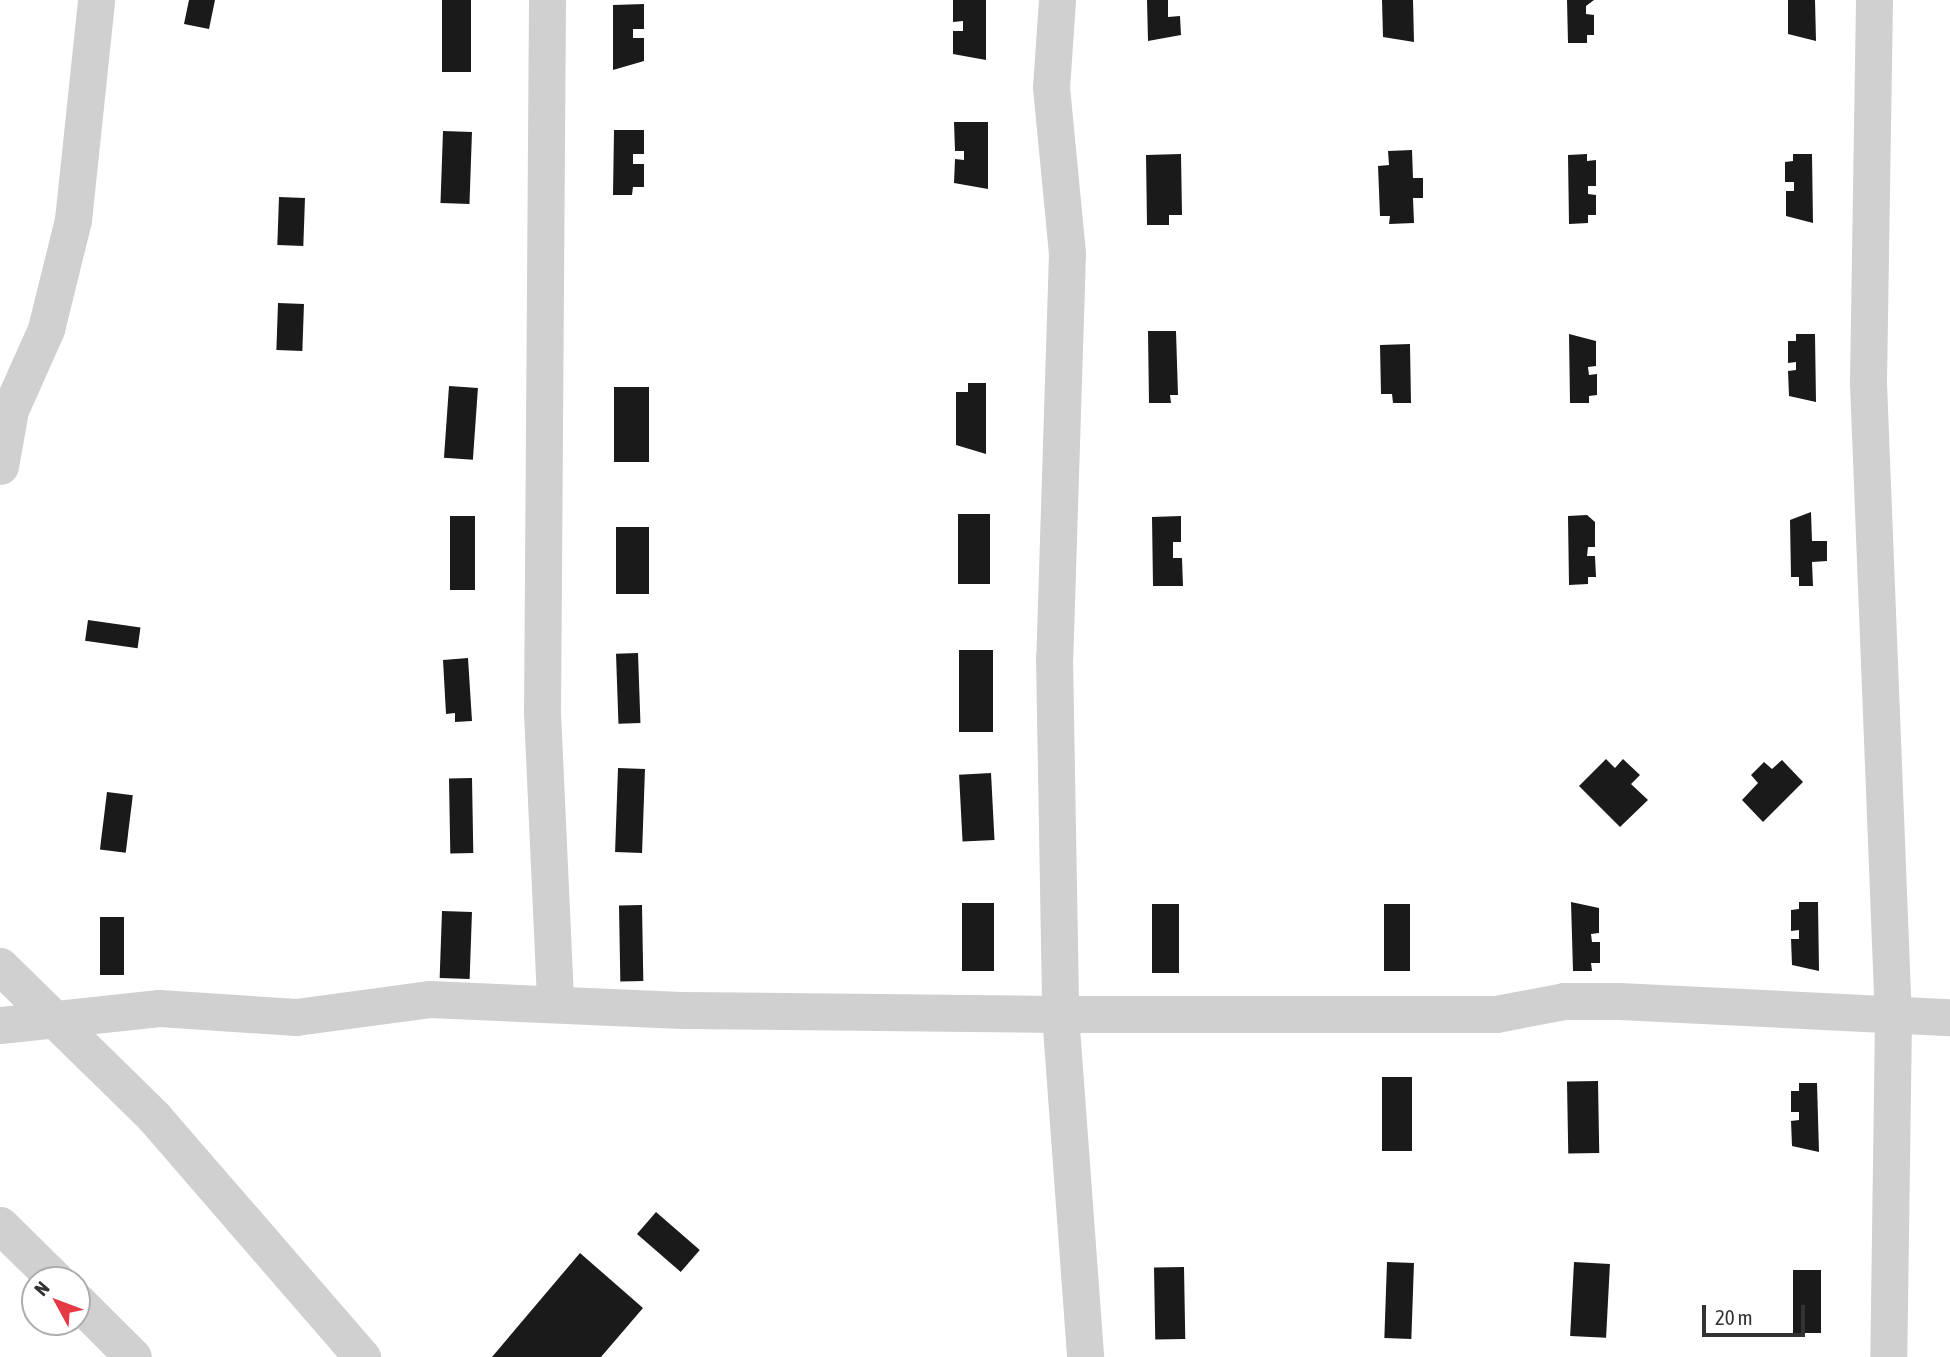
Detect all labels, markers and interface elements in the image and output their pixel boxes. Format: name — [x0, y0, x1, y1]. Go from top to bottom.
north arrow — [21, 1266, 91, 1336]
text: N — [30, 1277, 54, 1300]
scale bar — [1705, 1290, 1808, 1334]
text: 20 m — [1715, 1305, 1753, 1329]

